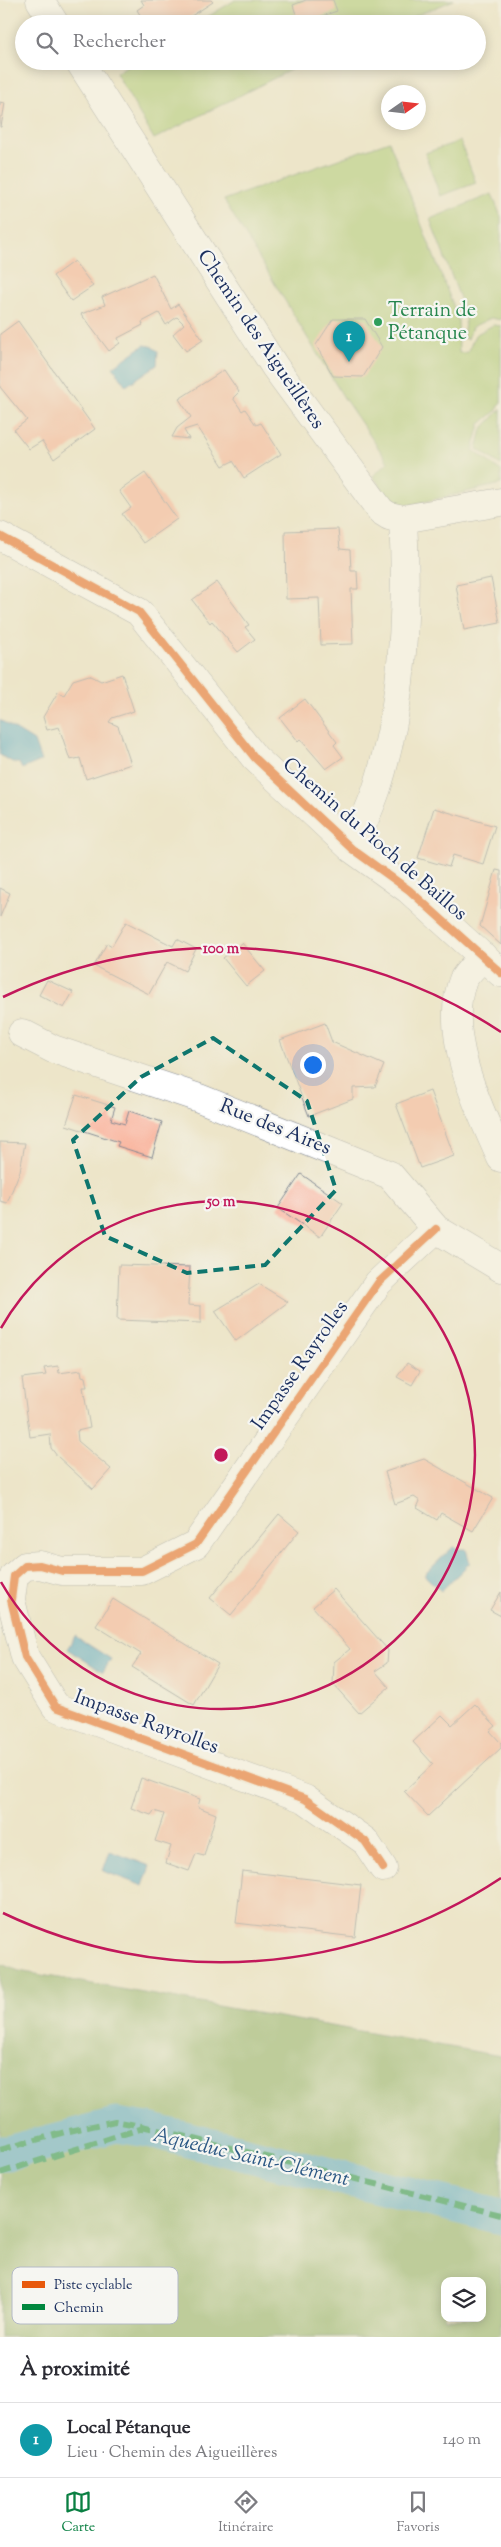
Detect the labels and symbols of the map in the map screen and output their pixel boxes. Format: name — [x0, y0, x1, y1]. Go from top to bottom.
north arrow — [381, 85, 426, 130]
street label: Chemin des Aigueillères — [189, 244, 331, 436]
place label: Terrain de Pétanque — [388, 297, 476, 349]
marker: Terrain de Pétanque — [372, 316, 384, 328]
pin: 1 — [333, 321, 365, 362]
street label: Chemin du Pioch de Baillos — [275, 751, 473, 929]
text: 100 m — [203, 939, 240, 960]
your location — [300, 1052, 326, 1078]
street label: Rue des Aires — [215, 1092, 335, 1164]
text: 50 m — [206, 1192, 236, 1213]
street label: Impasse Rayrolles — [245, 1295, 357, 1437]
centre of rings — [212, 1446, 230, 1464]
street label: Impasse Rayrolles — [69, 1683, 223, 1763]
water label: Aqueduc Saint-Clément — [150, 2121, 352, 2195]
legend — [12, 2267, 178, 2324]
text: Piste cyclable — [54, 2276, 132, 2296]
text: Chemin — [54, 2299, 104, 2319]

